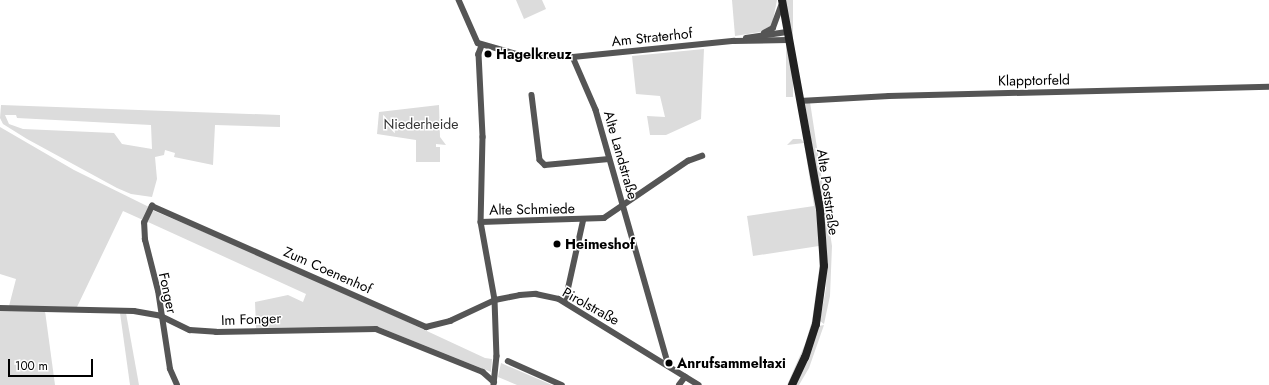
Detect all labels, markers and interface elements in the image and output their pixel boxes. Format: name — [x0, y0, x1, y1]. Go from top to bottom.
street label: Am Straterhof — [611, 24, 693, 50]
place label: Hagelkreuz — [496, 46, 572, 62]
marker: Hagelkreuz — [483, 49, 493, 59]
street label: Klapptorfeld — [998, 71, 1070, 89]
street label: Alte Landstraße — [600, 109, 642, 201]
park label: Niederheide — [383, 116, 459, 132]
street label: Alte Poststraße — [814, 148, 842, 236]
street label: Alte Schmiede — [489, 200, 575, 218]
place label: Heimeshof — [565, 236, 635, 252]
marker: Heimeshof — [552, 239, 562, 249]
street label: Zum Coenenhof — [281, 243, 375, 297]
street label: Fonger — [155, 271, 181, 315]
street label: Pirolstraße — [560, 284, 622, 328]
street label: Im Fonger — [221, 310, 281, 328]
scale bar — [10, 351, 95, 377]
place label: Anrufsammeltaxi — [677, 355, 786, 371]
text: 100 m — [15, 357, 48, 375]
marker: Anrufsammeltaxi — [664, 358, 674, 368]

